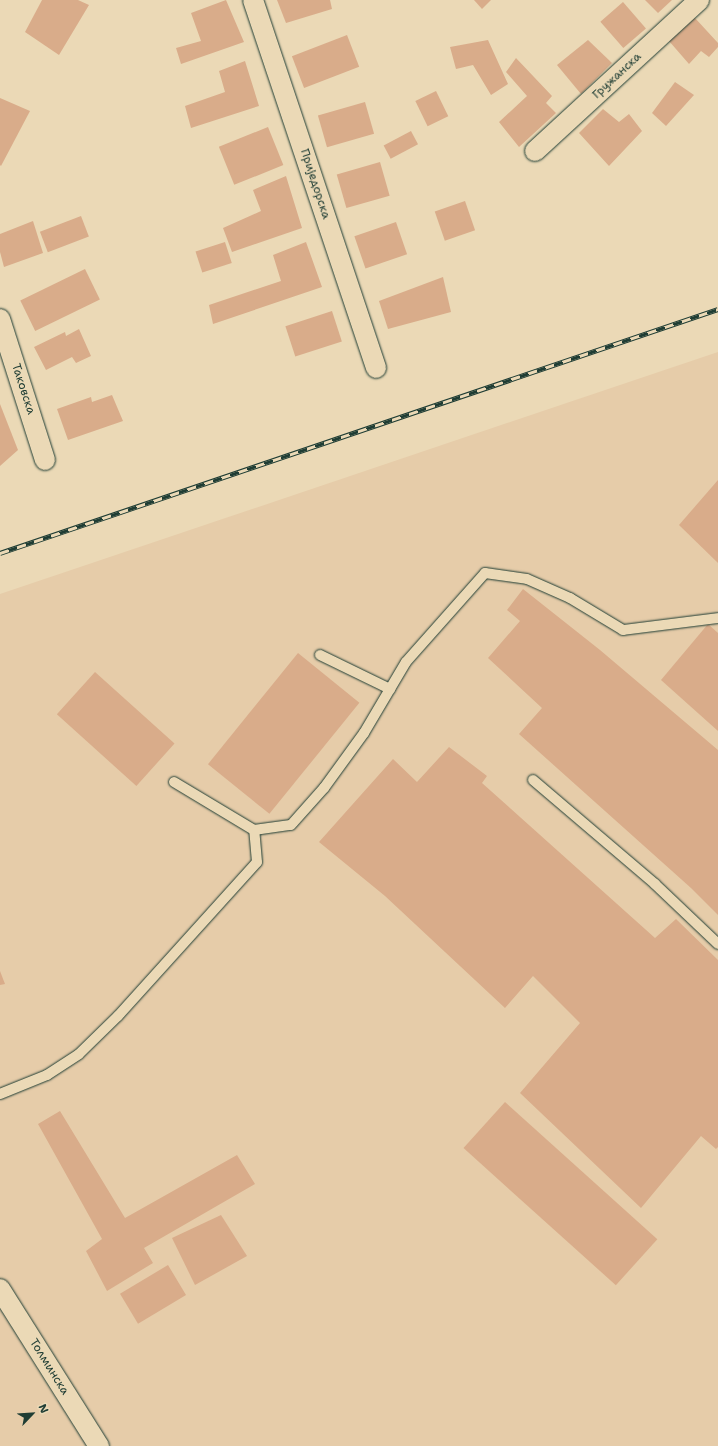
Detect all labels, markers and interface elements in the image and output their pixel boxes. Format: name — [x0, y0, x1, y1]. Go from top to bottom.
street label: Гружанска — [590, 50, 644, 102]
street label: Приједорска — [297, 147, 333, 221]
street label: Таковска — [8, 362, 38, 416]
street label: Толминска — [26, 1336, 72, 1398]
north arrow — [12, 1394, 52, 1434]
text: N — [35, 1402, 52, 1416]

